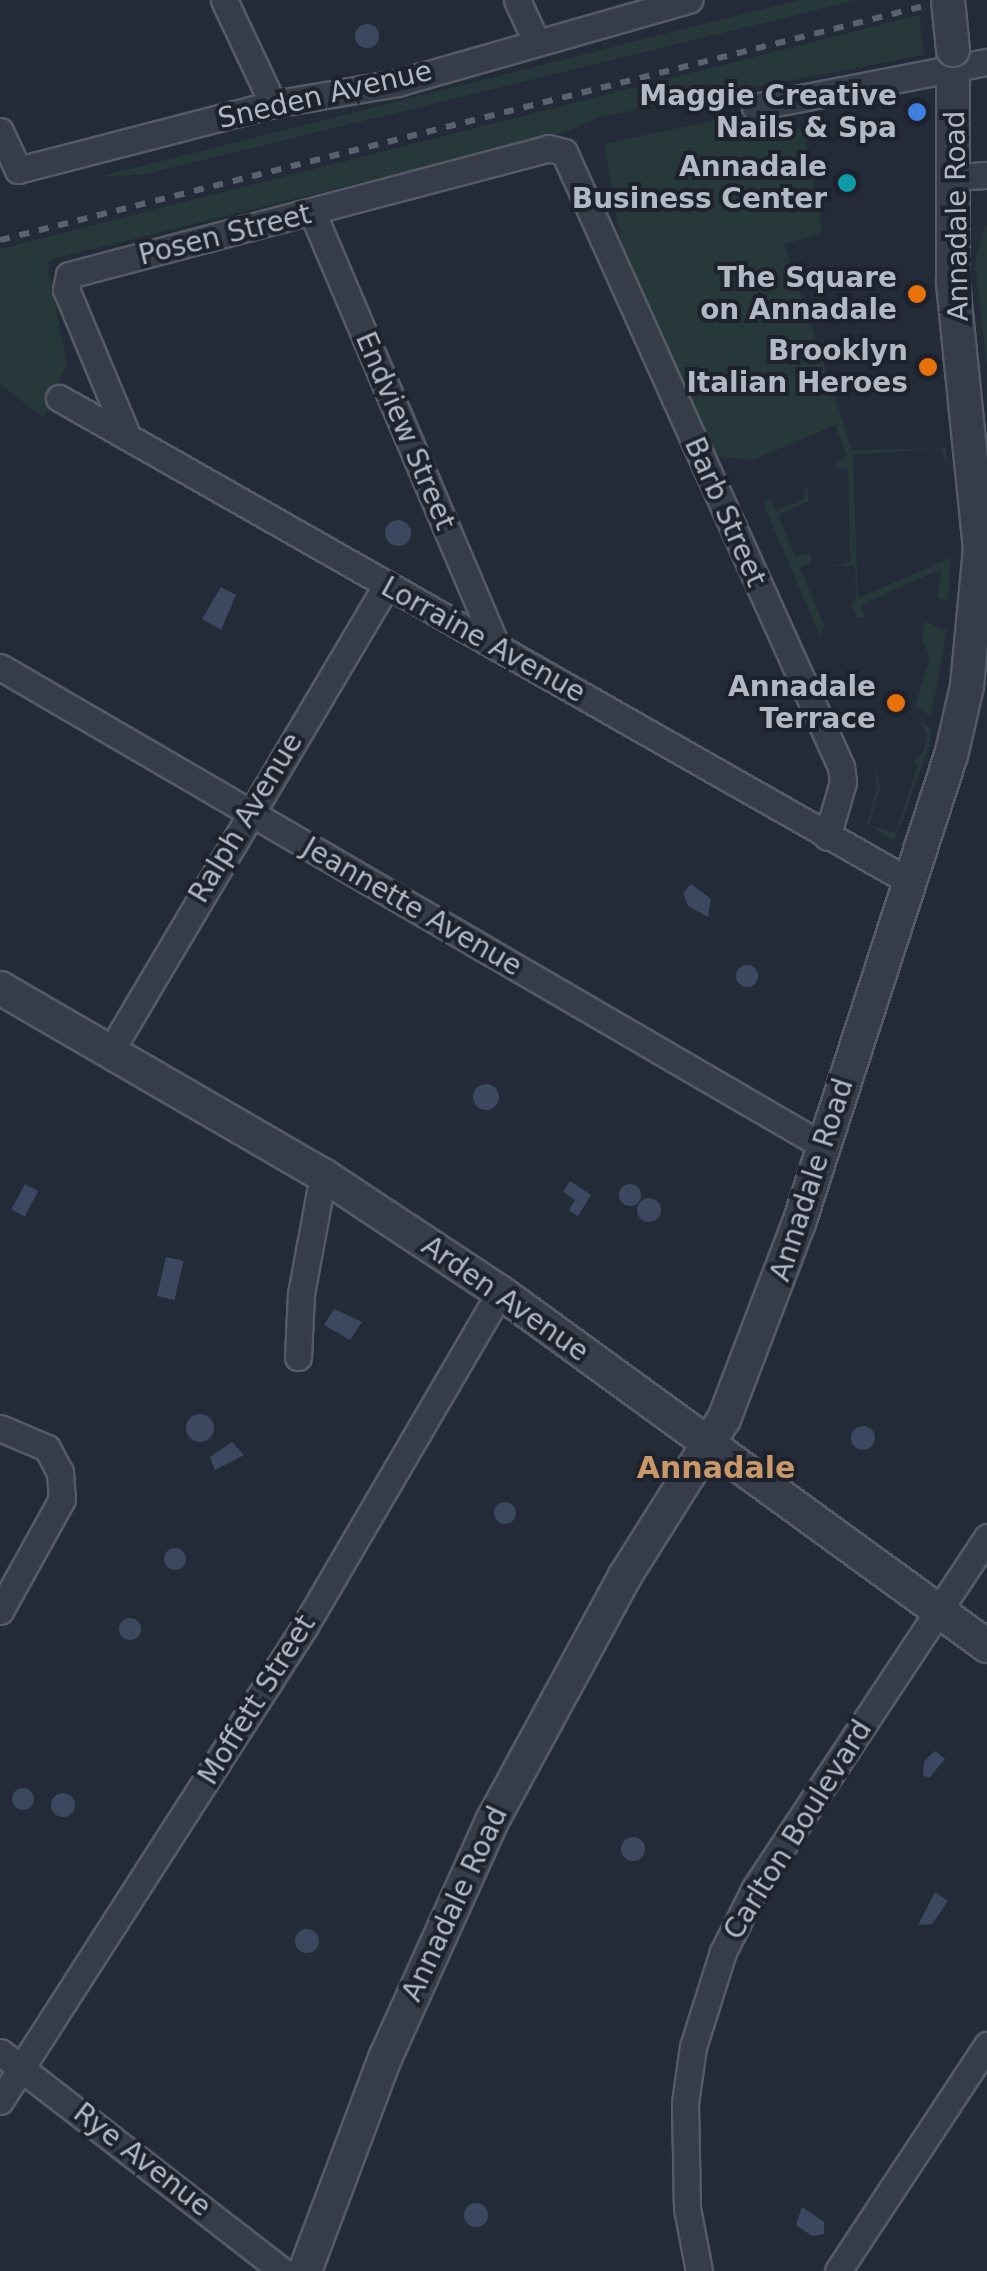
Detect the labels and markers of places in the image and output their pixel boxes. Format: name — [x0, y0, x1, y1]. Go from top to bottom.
place label: Maggie Creative Nails & Spa — [639, 79, 897, 145]
marker: Maggie Creative Nails & Spa — [906, 101, 928, 123]
place label: Annadale Business Center — [572, 150, 827, 216]
marker: Annadale Business Center — [836, 172, 858, 194]
place label: The Square on Annadale — [700, 261, 897, 327]
marker: The Square on Annadale — [906, 283, 928, 305]
place label: Brooklyn Italian Heroes — [686, 334, 908, 400]
marker: Brooklyn Italian Heroes — [917, 356, 939, 378]
place label: Annadale Terrace — [728, 670, 876, 736]
marker: Annadale Terrace — [885, 692, 907, 714]

